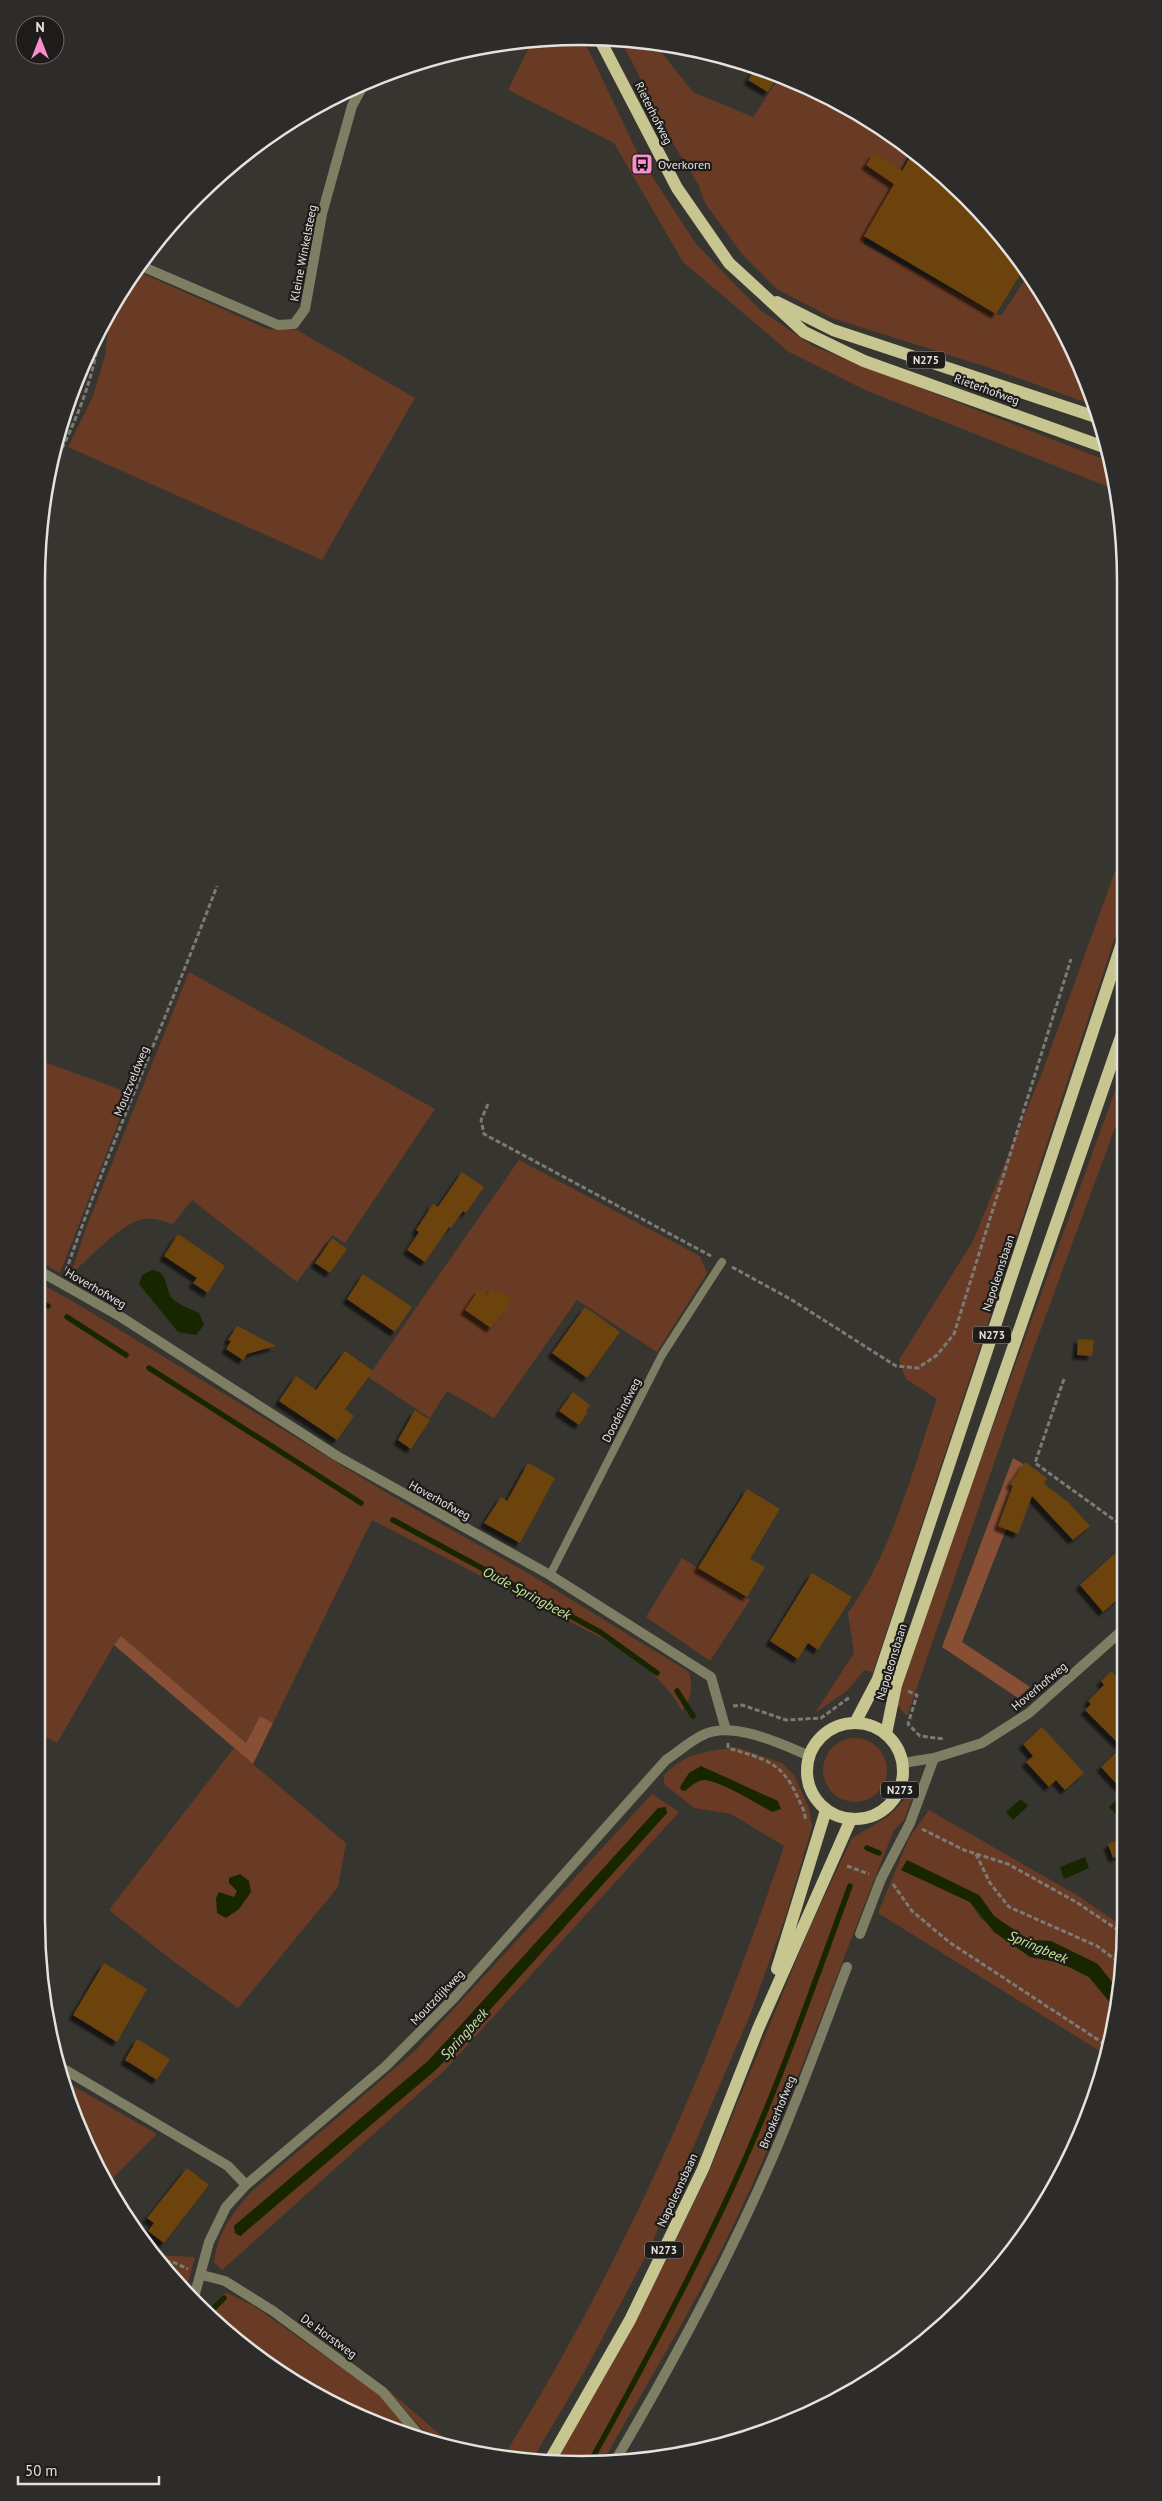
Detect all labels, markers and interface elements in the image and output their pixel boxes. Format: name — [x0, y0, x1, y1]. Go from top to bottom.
north arrow — [15, 15, 65, 65]
text: N — [35, 18, 45, 36]
street label: Rieterhofweg — [632, 79, 676, 147]
bus stop icon: Overkoren — [630, 152, 654, 176]
place label: Overkoren — [658, 157, 711, 172]
street label: Kleine Winkelsteeg — [286, 203, 320, 303]
road number: N275 — [907, 352, 945, 368]
street label: Rieterhofweg — [952, 370, 1022, 408]
street label: Moutzveldweg — [110, 1044, 152, 1118]
street label: Napoleonsbaan — [979, 1233, 1017, 1313]
street label: Hoverhofweg — [63, 1265, 129, 1311]
road number: N273 — [973, 1326, 1011, 1344]
street label: Doodeindweg — [598, 1375, 644, 1445]
street label: Hoverhofweg — [407, 1477, 473, 1523]
water label: Oude Springbeek — [480, 1562, 575, 1624]
street label: Napoleonsbaan — [872, 1622, 910, 1702]
street label: Hoverhofweg — [1008, 1658, 1070, 1714]
road number: N273 — [881, 1782, 919, 1798]
water label: Springbeek — [1005, 1926, 1071, 1968]
street label: Moutzdijkweg — [407, 1966, 467, 2028]
water label: Springbeek — [436, 2004, 492, 2064]
street label: Brookerhofweg — [756, 2073, 798, 2151]
street label: Napoleonsbaan — [653, 2151, 701, 2229]
road number: N273 — [645, 2242, 683, 2258]
street label: De Horstweg — [298, 2311, 360, 2361]
scale bar — [18, 2454, 159, 2486]
text: 50 m — [25, 2461, 58, 2480]

